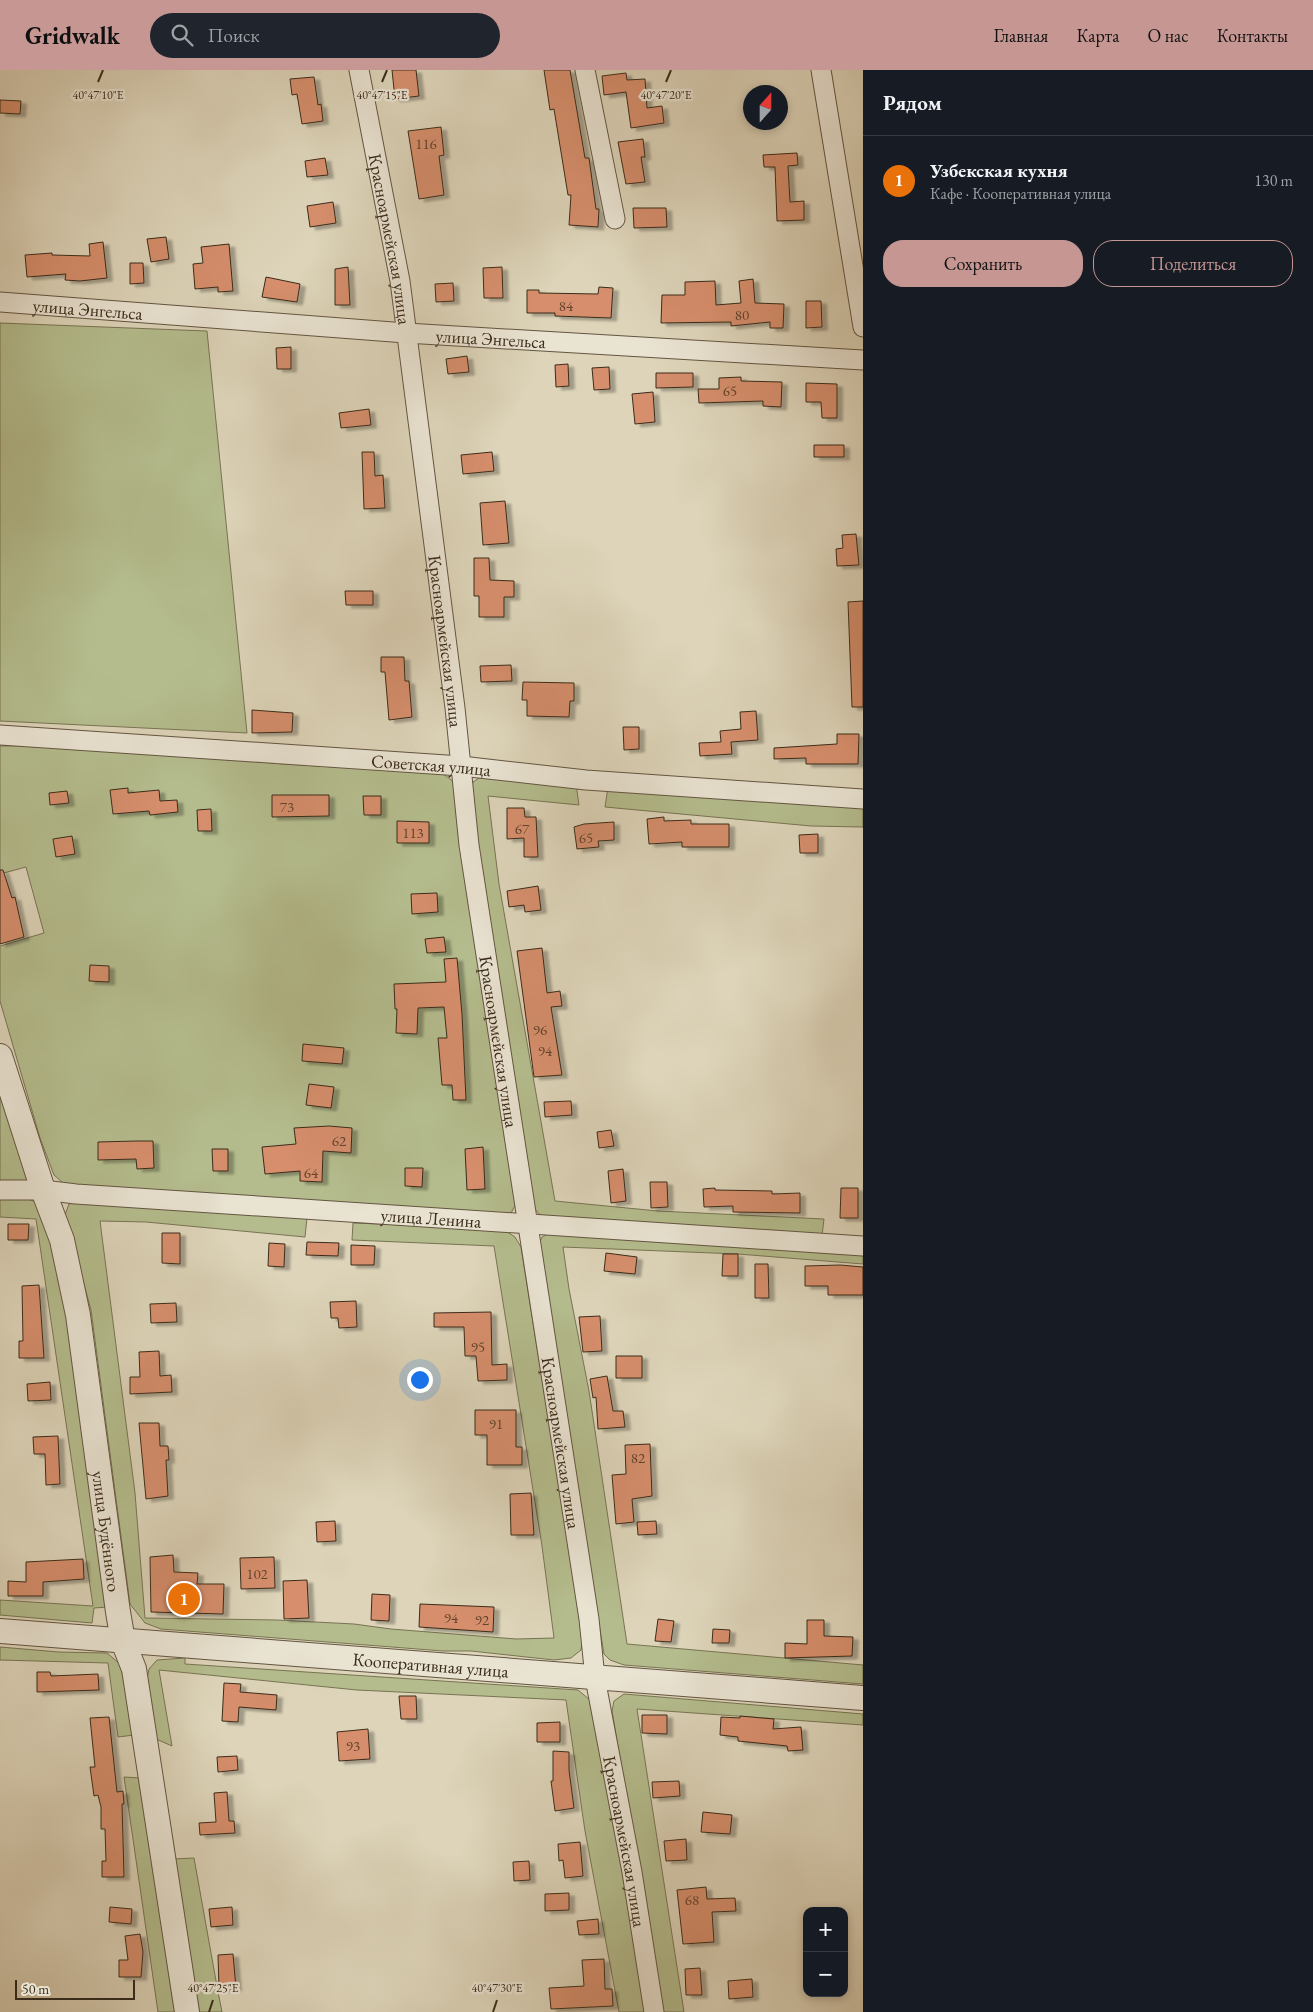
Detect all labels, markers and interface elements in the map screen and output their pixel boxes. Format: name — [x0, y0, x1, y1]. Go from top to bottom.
search box — [150, 13, 500, 58]
text: Gridwalk — [25, 20, 120, 51]
icon: search — [168, 21, 196, 49]
text: Поиск — [208, 23, 260, 48]
text: Главная — [994, 24, 1048, 47]
text: Карта — [1076, 24, 1119, 47]
text: О нас — [1147, 24, 1189, 47]
text: Контакты — [1217, 24, 1288, 47]
north arrow — [743, 85, 788, 130]
text: 40°47'10"E — [72, 87, 124, 103]
text: 40°47'15"E — [356, 87, 408, 103]
text: 40°47'20"E — [640, 87, 692, 103]
text: Рядом — [883, 89, 942, 116]
house number: 116 — [415, 134, 437, 153]
street label: Красноармейская улица — [364, 151, 417, 327]
text: Узбекская кухня — [930, 158, 1068, 183]
text: 1 — [895, 170, 903, 191]
text: 130 m — [1254, 170, 1293, 191]
text: Кафе · Кооперативная улица — [930, 183, 1111, 204]
button: Сохранить — [883, 240, 1083, 287]
button: Поделиться — [1093, 240, 1293, 287]
street label: улица Энгельса — [32, 293, 144, 324]
house number: 84 — [559, 296, 574, 315]
house number: 80 — [735, 305, 749, 324]
street label: улица Энгельса — [435, 323, 547, 353]
house number: 65 — [723, 381, 737, 400]
street label: Красноармейская улица — [424, 554, 468, 729]
street label: Советская улица — [370, 748, 493, 781]
house number: 73 — [280, 797, 294, 816]
house number: 67 — [515, 819, 530, 838]
house number: 113 — [402, 823, 424, 842]
house number: 65 — [579, 828, 593, 847]
street label: Красноармейская улица — [475, 954, 524, 1130]
house number: 96 — [533, 1020, 547, 1039]
house number: 94 — [538, 1041, 553, 1060]
house number: 62 — [332, 1131, 347, 1150]
house number: 64 — [304, 1163, 319, 1182]
street label: улица Ленина — [380, 1203, 483, 1232]
house number: 95 — [471, 1337, 485, 1356]
street label: Красноармейская улица — [537, 1355, 586, 1531]
your location — [407, 1367, 433, 1393]
house number: 91 — [489, 1414, 503, 1433]
house number: 82 — [631, 1448, 646, 1467]
street label: улица Будённого — [88, 1469, 127, 1593]
house number: 102 — [246, 1564, 269, 1583]
pin: 1 — [168, 1580, 200, 1618]
house number: 94 — [444, 1608, 459, 1627]
house number: 92 — [475, 1610, 490, 1629]
street label: Кооперативная улица — [352, 1647, 510, 1682]
house number: 93 — [346, 1736, 360, 1755]
street label: Красноармейская улица — [599, 1754, 652, 1929]
house number: 68 — [685, 1890, 699, 1909]
map controls — [803, 1907, 848, 1997]
button: + — [803, 1907, 848, 1952]
button: − — [803, 1952, 848, 1997]
scale bar — [15, 1977, 135, 2000]
text: 50 m — [22, 1980, 49, 1998]
text: 40°47'25"E — [187, 1980, 239, 1996]
text: 40°47'30"E — [471, 1980, 523, 1996]

